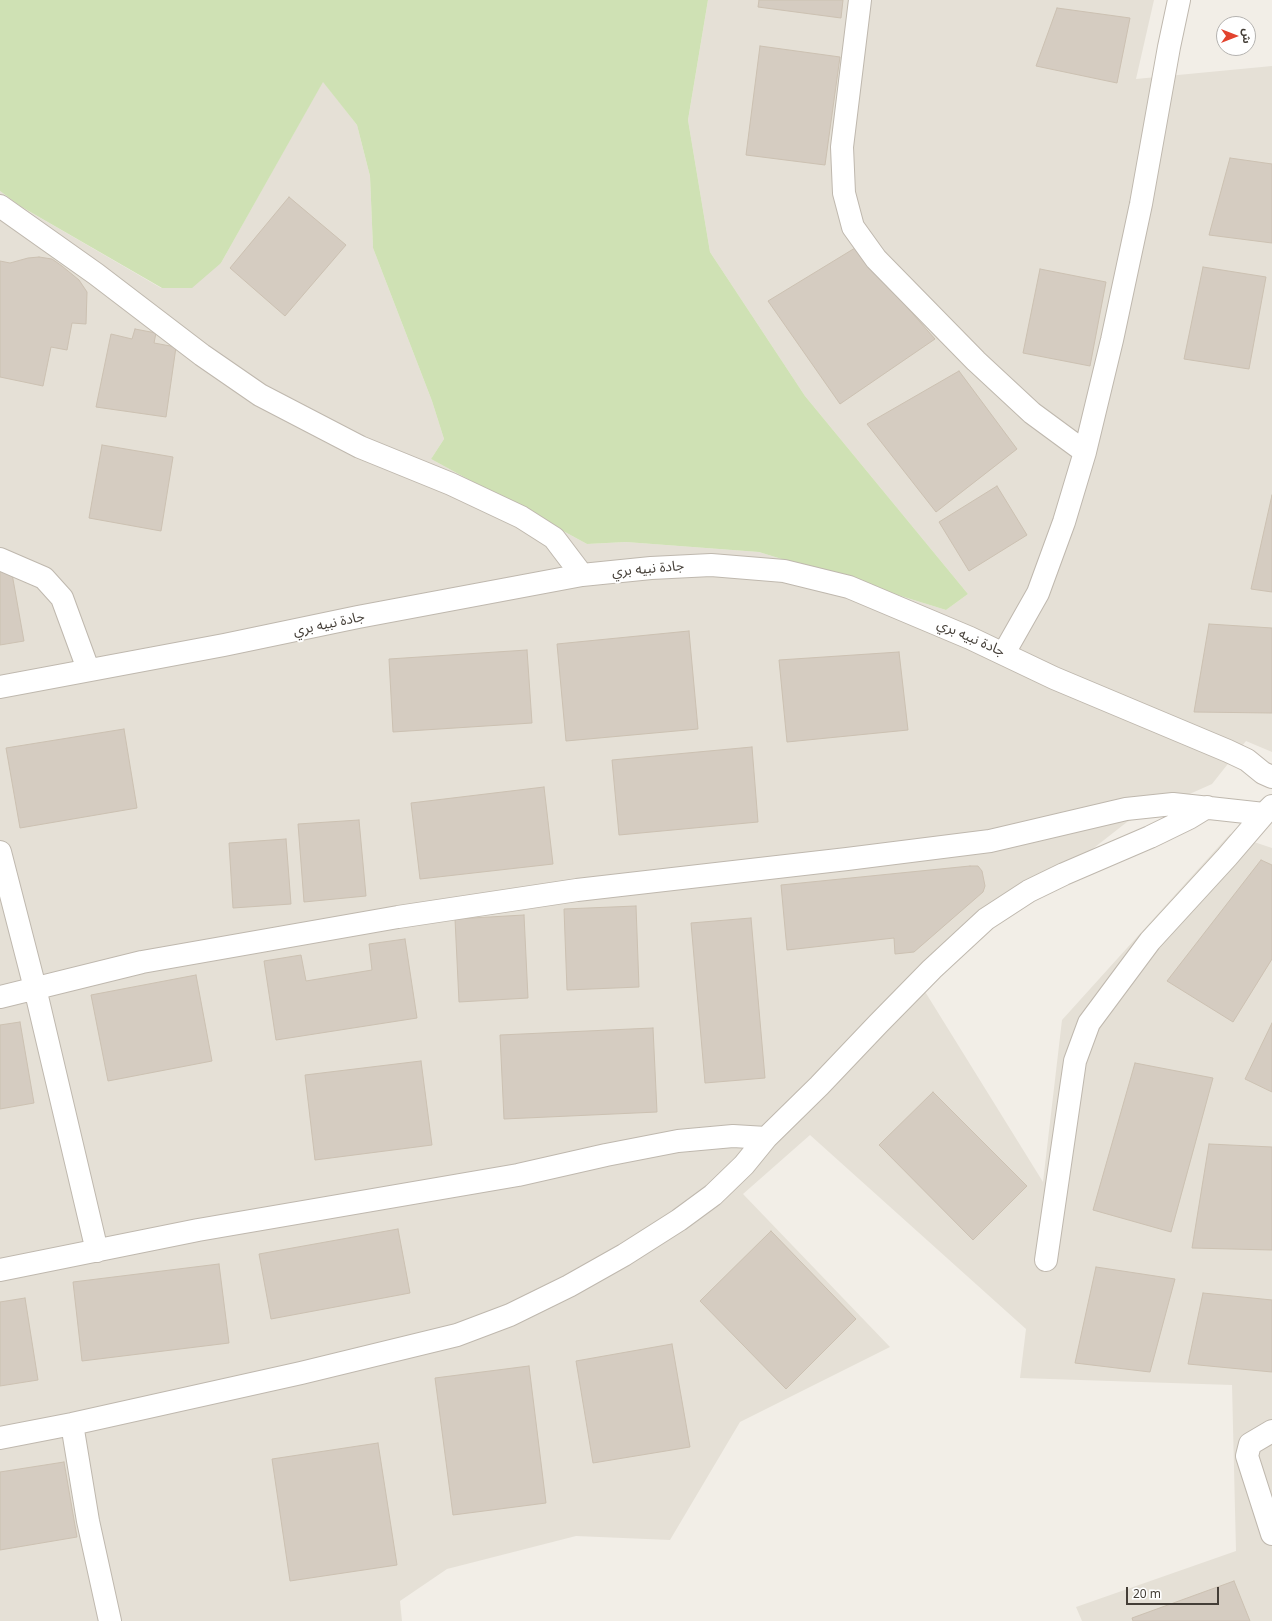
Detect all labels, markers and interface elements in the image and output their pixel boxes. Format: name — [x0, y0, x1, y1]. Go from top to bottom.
north arrow — [1216, 16, 1256, 56]
text: ش — [1240, 28, 1255, 44]
street label: جادة نبيه بري — [611, 557, 685, 581]
street label: جادة نبيه بري — [292, 608, 366, 640]
street label: جادة نبيه بري — [934, 616, 1008, 660]
scale bar — [1128, 1579, 1221, 1605]
text: 20 m — [1133, 1585, 1161, 1602]

